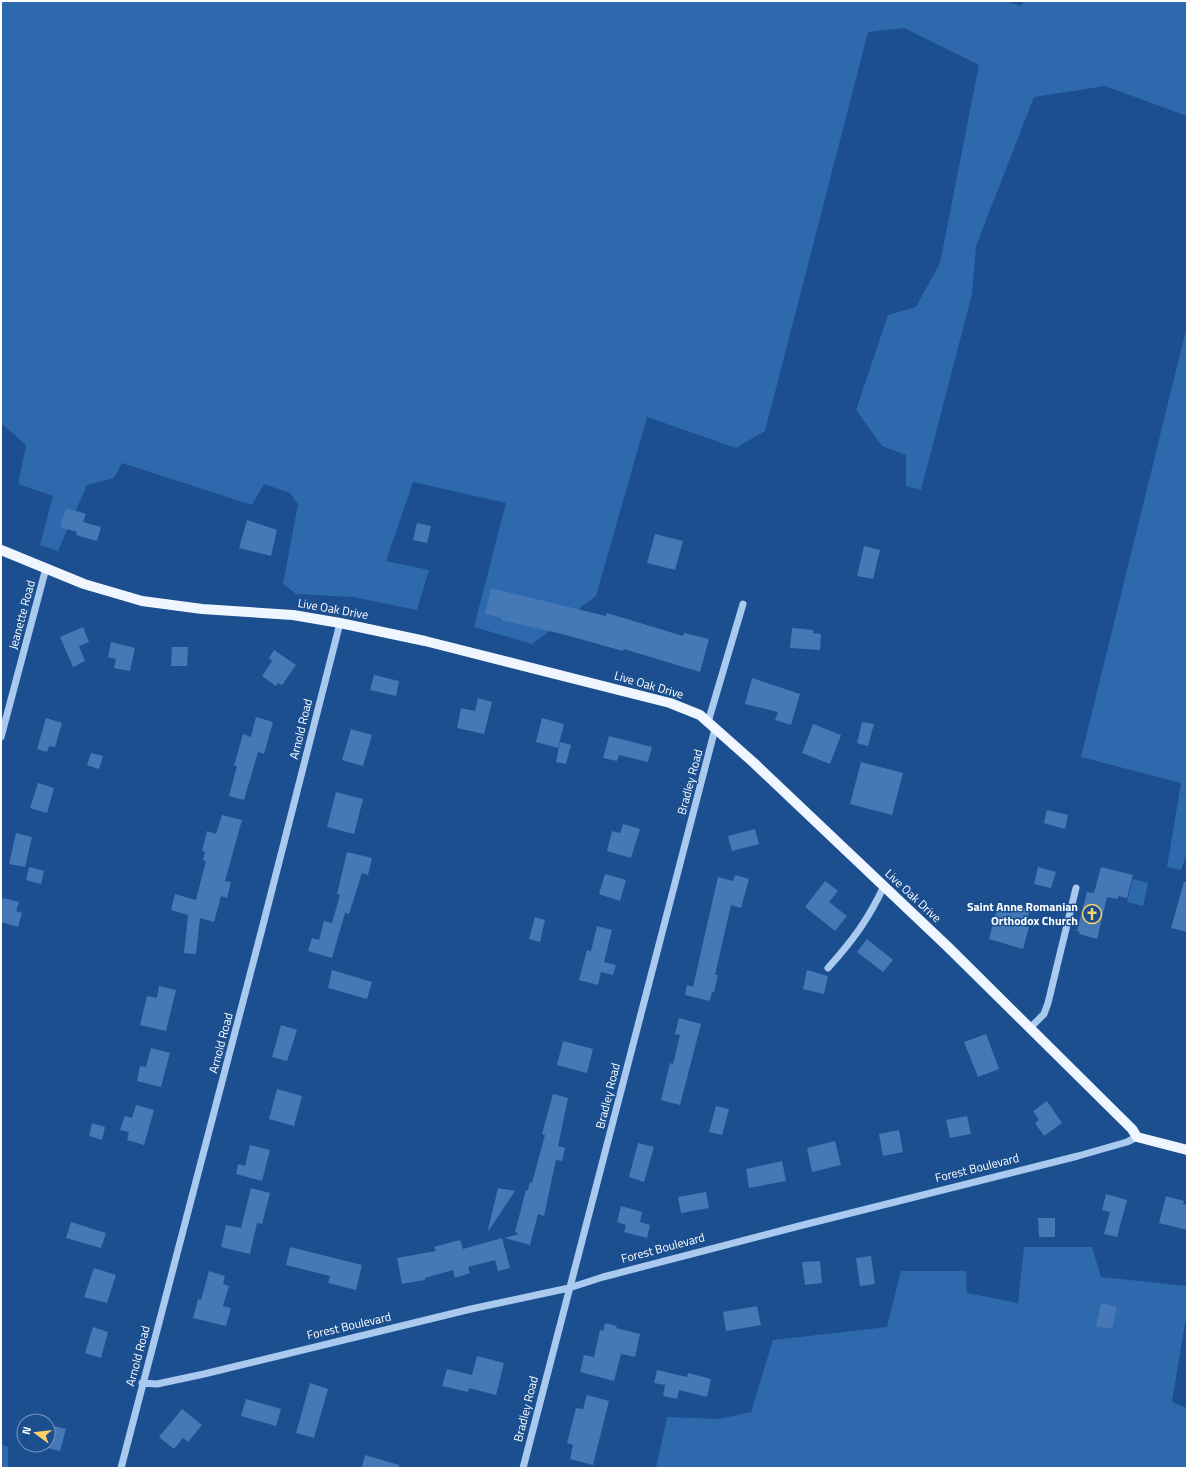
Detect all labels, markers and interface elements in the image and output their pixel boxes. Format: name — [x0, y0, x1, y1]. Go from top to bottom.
street label: Jeanette Road — [3, 578, 40, 652]
street label: Live Oak Drive — [296, 593, 370, 624]
street label: Live Oak Drive — [612, 666, 686, 703]
street label: Arnold Road — [284, 697, 317, 761]
street label: Bradley Road — [672, 747, 707, 817]
street label: Live Oak Drive — [881, 864, 946, 927]
place label: Saint Anne Romanian Orthodox Church — [967, 897, 1078, 930]
church icon: Saint Anne Romanian Orthodox Church — [1081, 903, 1103, 925]
street label: Arnold Road — [203, 1011, 238, 1075]
street label: Bradley Road — [590, 1061, 625, 1131]
street label: Forest Boulevard — [933, 1148, 1021, 1187]
street label: Forest Boulevard — [619, 1227, 707, 1268]
street label: Forest Boulevard — [305, 1307, 393, 1344]
street label: Arnold Road — [120, 1324, 155, 1388]
street label: Bradley Road — [508, 1374, 543, 1444]
north arrow — [16, 1413, 56, 1453]
text: N — [18, 1425, 35, 1436]

